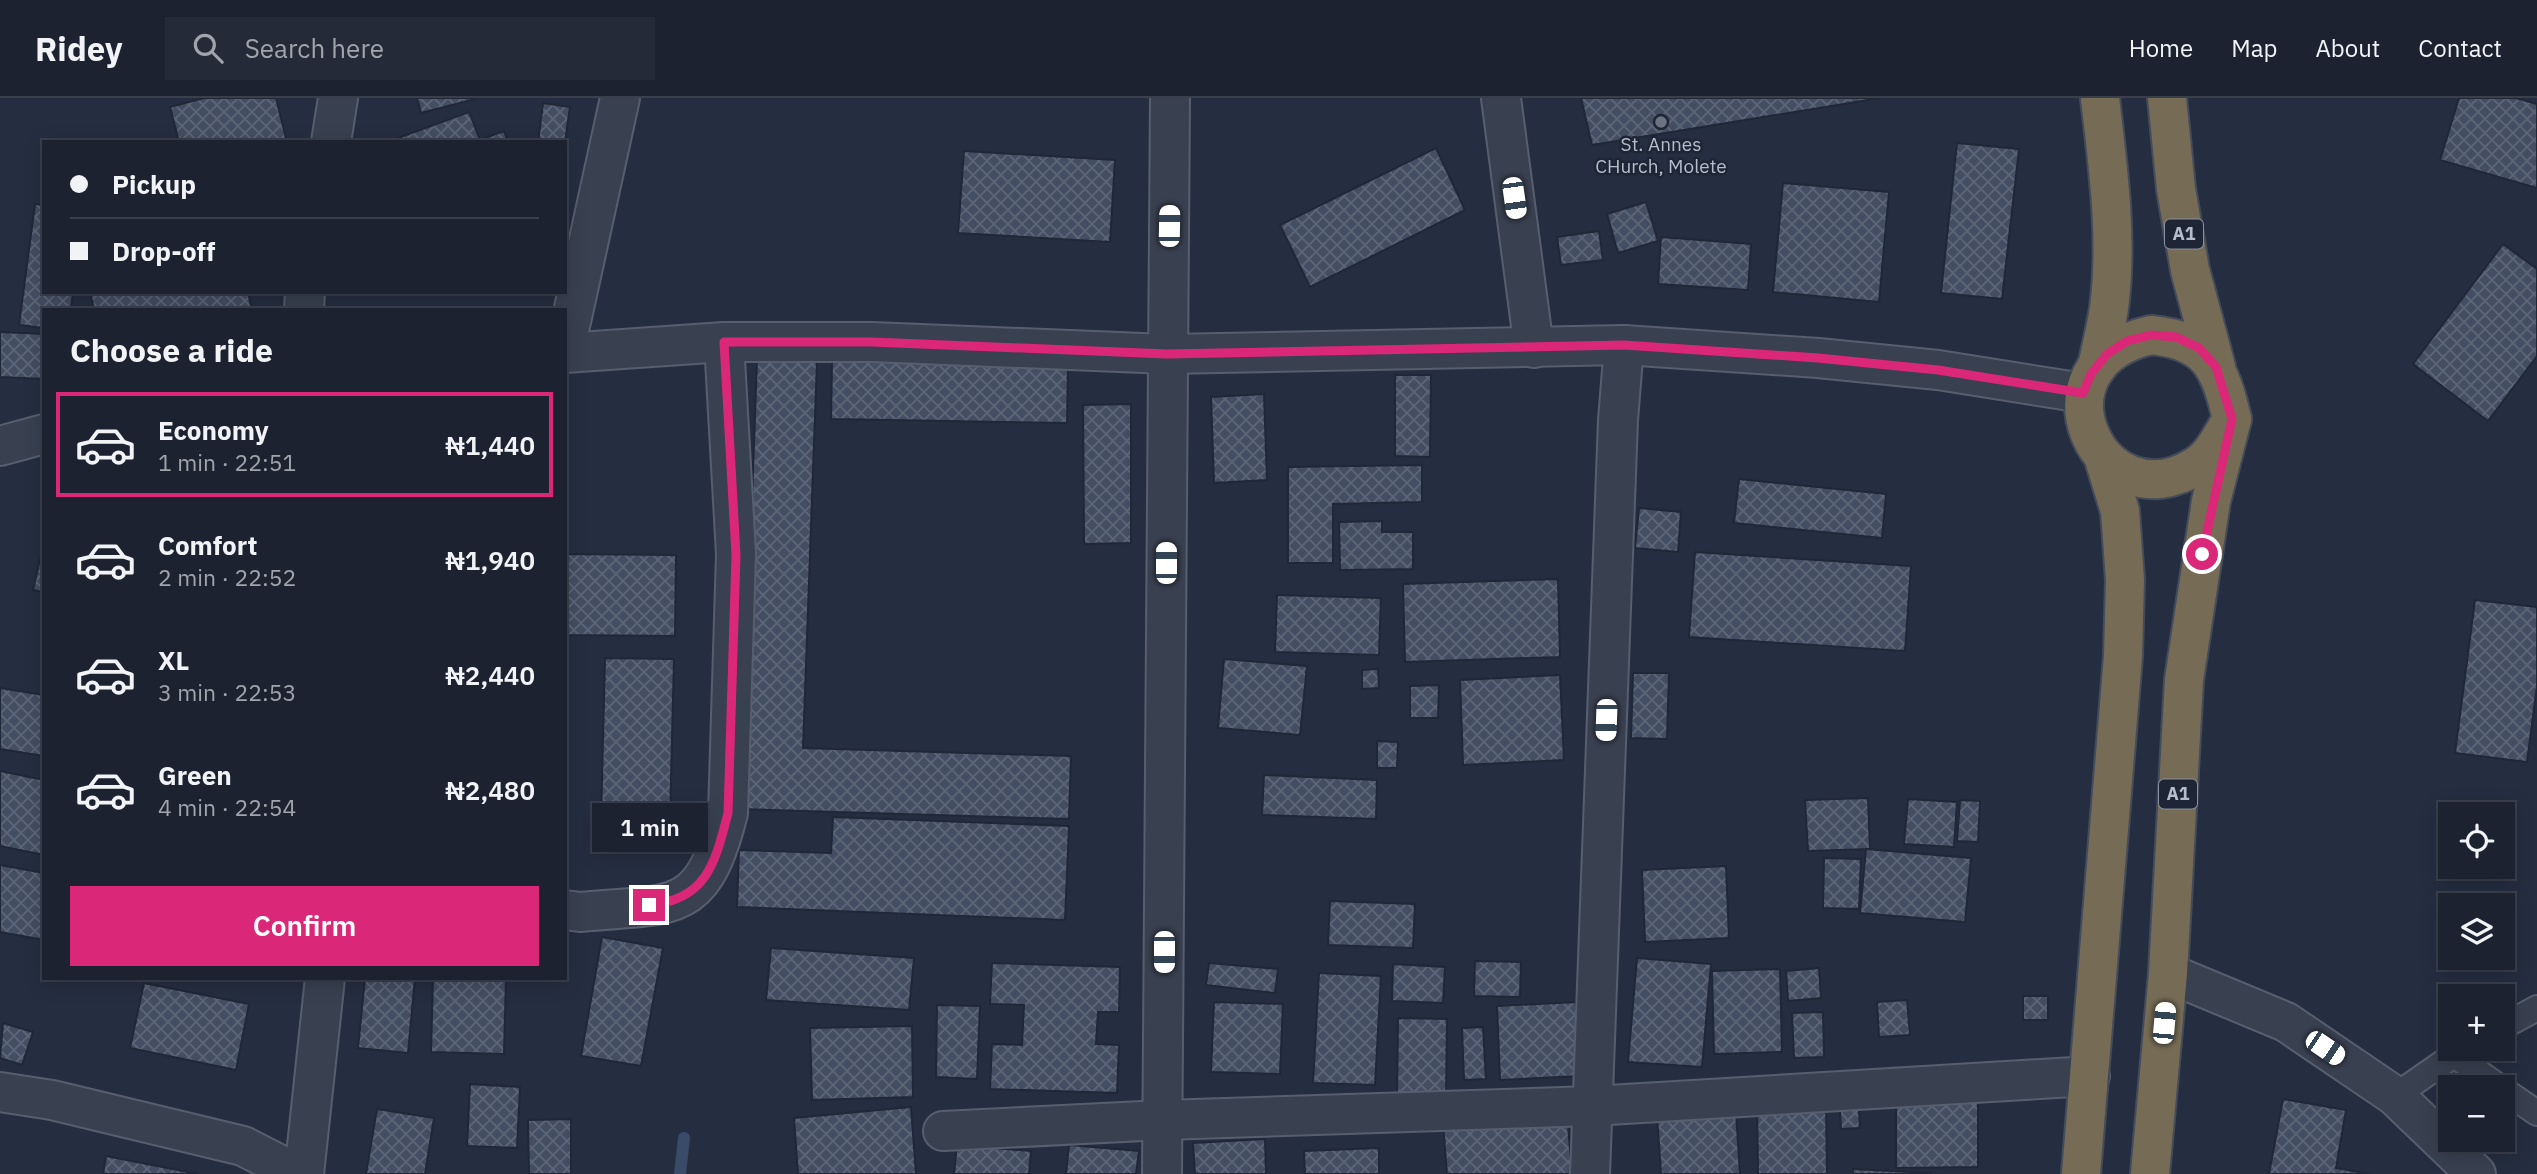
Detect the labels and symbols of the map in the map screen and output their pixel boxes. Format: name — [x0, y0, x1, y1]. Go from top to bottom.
marker: St. Annes CHurch, Molete — [1653, 114, 1669, 130]
place label: St. Annes CHurch, Molete — [1595, 132, 1727, 178]
car — [1501, 176, 1528, 220]
car — [1159, 205, 1180, 247]
road number: A1 — [2165, 219, 2203, 248]
route start — [2186, 538, 2218, 570]
car — [1156, 542, 1177, 584]
car — [1595, 699, 1618, 741]
road number: A1 — [2159, 780, 2197, 808]
callout: 1 min — [591, 804, 707, 852]
route end — [633, 889, 665, 921]
car — [1154, 931, 1175, 973]
car — [2152, 1001, 2177, 1045]
car — [2302, 1028, 2349, 1068]

